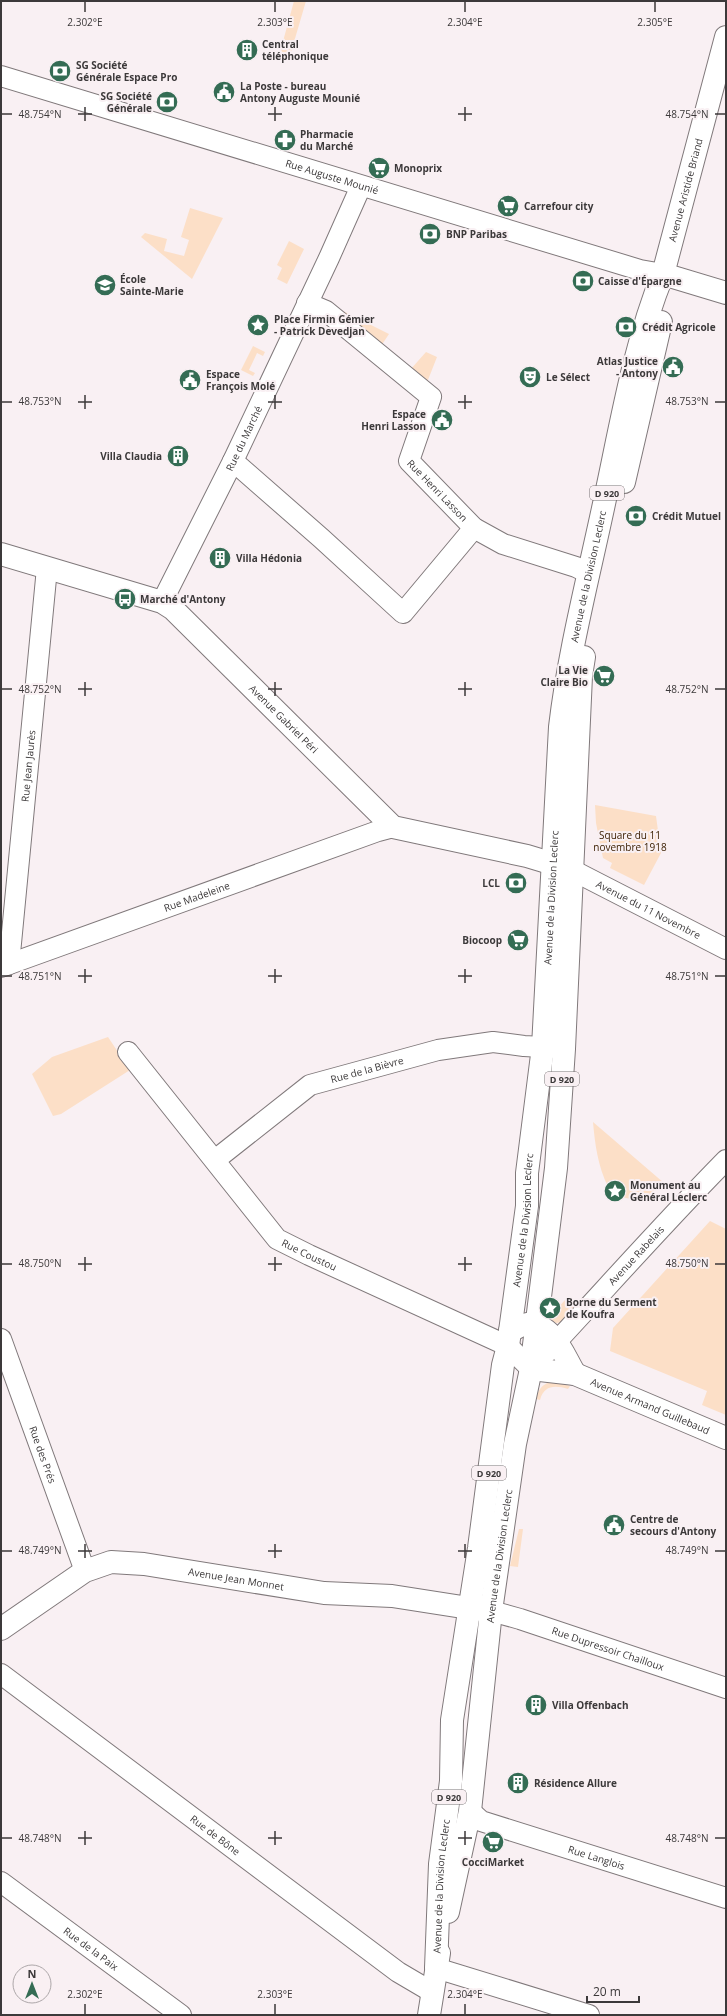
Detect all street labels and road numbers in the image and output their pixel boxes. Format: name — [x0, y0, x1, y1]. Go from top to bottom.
street label: Avenue Aristide Briand — [665, 137, 706, 243]
street label: Rue Auguste Mounié — [284, 156, 381, 197]
street label: Rue du Marché — [222, 403, 265, 473]
street label: Rue Henri Lasson — [404, 456, 471, 525]
road number: D 920 — [590, 486, 624, 500]
street label: Avenue de la Division Leclerc — [567, 509, 609, 644]
street label: Avenue Gabriel Péri — [246, 681, 321, 756]
street label: Rue Jean Jaurès — [18, 729, 38, 802]
street label: Avenue de la Division Leclerc — [540, 830, 562, 965]
street label: Avenue du 11 Novembre — [594, 877, 704, 942]
street label: Rue Madeleine — [162, 878, 232, 915]
street label: Rue de la Bièvre — [329, 1053, 405, 1086]
road number: D 920 — [545, 1072, 579, 1086]
street label: Avenue de la Division Leclerc — [509, 1152, 536, 1288]
street label: Avenue Rabelais — [605, 1222, 667, 1288]
street label: Rue Coustou — [279, 1235, 339, 1274]
street label: Avenue Armand Guillebaud — [588, 1374, 712, 1437]
street label: Rue des Prés — [26, 1424, 60, 1486]
road number: D 920 — [472, 1466, 506, 1480]
street label: Avenue de la Division Leclerc — [483, 1488, 515, 1623]
street label: Avenue Jean Monnet — [187, 1564, 285, 1594]
street label: Rue Dupressoir Chailloux — [550, 1623, 667, 1674]
road number: D 920 — [432, 1790, 466, 1804]
street label: Rue de Bône — [187, 1812, 243, 1858]
street label: Avenue de la Division Leclerc — [430, 1818, 453, 1954]
street label: Rue Langlois — [566, 1842, 627, 1873]
street label: Rue de la Paix — [61, 1924, 122, 1974]

